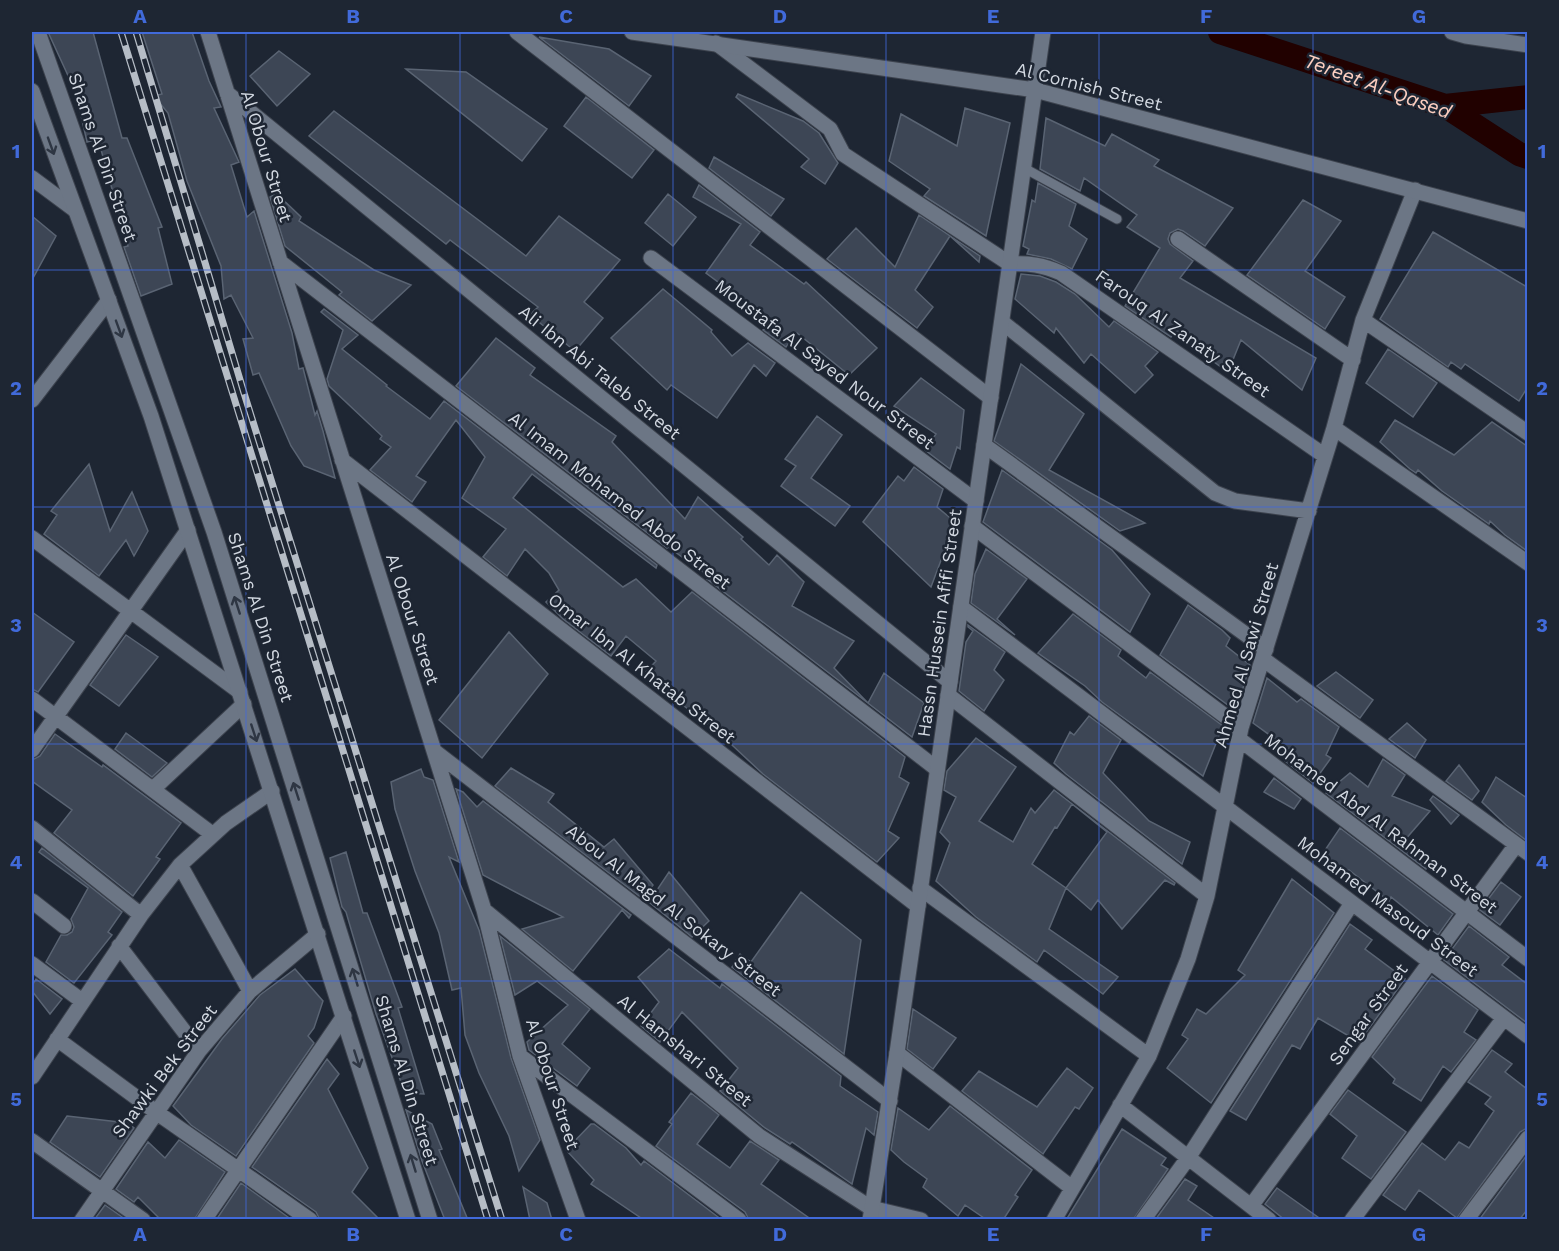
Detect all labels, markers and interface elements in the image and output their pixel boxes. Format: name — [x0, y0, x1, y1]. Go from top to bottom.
text: A — [133, 4, 147, 28]
text: B — [346, 4, 360, 28]
text: C — [559, 4, 573, 28]
text: D — [773, 4, 787, 28]
text: E — [987, 4, 999, 28]
text: F — [1200, 4, 1212, 28]
text: G — [1412, 4, 1426, 28]
water label: Tereet Al-Qased — [1301, 48, 1455, 124]
street label: Al Cornish Street — [1014, 58, 1165, 114]
street label: Shams Al Din Street — [64, 70, 142, 245]
street label: Al Obour Street — [237, 88, 297, 225]
one-way arrow — [47, 136, 58, 155]
text: 1 — [12, 139, 20, 163]
text: 1 — [1538, 139, 1546, 163]
street label: Farouq Al Zanaty Street — [1092, 265, 1275, 402]
street label: Moustafa Al Sayed Nour Street — [711, 275, 939, 454]
street label: Ali Ibn Abi Taleb Street — [515, 300, 685, 444]
one-way arrow — [115, 319, 126, 337]
text: 2 — [10, 376, 22, 400]
text: 2 — [1536, 376, 1548, 400]
street label: Al Imam Mohamed Abdo Street — [505, 407, 736, 593]
street label: Hassn Hussein Afifi Street — [913, 507, 965, 738]
street label: Shams Al Din Street — [224, 530, 298, 705]
street label: Al Obour Street — [382, 551, 444, 688]
street label: Ahmed Al Sawi Street — [1209, 560, 1283, 750]
street label: Omar Ibn Al Khatab Street — [544, 588, 740, 748]
one-way arrow — [231, 596, 242, 615]
text: 3 — [10, 613, 22, 637]
text: 3 — [1536, 613, 1548, 637]
one-way arrow — [249, 723, 260, 742]
street label: Mohamed Abd Al Rahman Street — [1260, 728, 1502, 918]
one-way arrow — [290, 782, 301, 801]
street label: Abou Al Magd Al Sokary Street — [562, 820, 786, 1001]
street label: Mohamed Masoud Street — [1294, 831, 1483, 981]
text: 4 — [10, 850, 23, 874]
text: 4 — [1536, 850, 1549, 874]
street label: Sengar Street — [1324, 959, 1412, 1069]
one-way arrow — [349, 968, 360, 987]
street label: Al Hamshari Street — [614, 989, 757, 1111]
street label: Shams Al Din Street — [371, 992, 443, 1168]
street label: Shawki Bek Street — [107, 1000, 221, 1142]
street label: Al Obour Street — [522, 1016, 584, 1153]
one-way arrow — [353, 1049, 364, 1068]
text: 5 — [10, 1087, 22, 1111]
text: 5 — [1536, 1087, 1548, 1111]
one-way arrow — [407, 1154, 418, 1173]
text: A — [133, 1222, 147, 1246]
text: B — [346, 1222, 360, 1246]
text: C — [559, 1222, 573, 1246]
text: D — [773, 1222, 787, 1246]
text: E — [987, 1222, 999, 1246]
text: F — [1200, 1222, 1212, 1246]
text: G — [1412, 1222, 1426, 1246]

